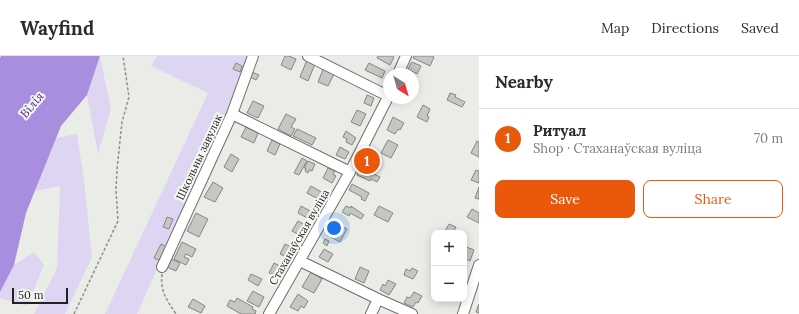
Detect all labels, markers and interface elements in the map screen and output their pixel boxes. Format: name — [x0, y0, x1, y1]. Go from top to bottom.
text: Wayfind — [20, 16, 94, 40]
text: Map — [601, 19, 629, 37]
text: Directions — [651, 19, 719, 37]
text: Saved — [741, 19, 779, 37]
north arrow — [383, 68, 419, 104]
text: Nearby — [495, 71, 553, 93]
water label: Вілія — [17, 89, 47, 121]
street label: Школьны завулак — [173, 112, 225, 202]
text: Ритуал — [533, 121, 586, 140]
text: 1 — [505, 130, 511, 147]
text: 70 m — [754, 130, 783, 147]
text: Shop · Стаханаўская вуліца — [533, 140, 702, 157]
pin: 1 — [354, 146, 380, 176]
button: Save — [495, 180, 635, 218]
button: Share — [643, 180, 783, 218]
street label: Стаханаўская вуліца — [266, 186, 332, 287]
your location — [324, 218, 344, 238]
map controls — [431, 230, 467, 302]
button: + — [431, 230, 467, 266]
button: − — [431, 266, 467, 302]
scale bar — [12, 286, 68, 305]
text: 50 m — [18, 288, 44, 302]

